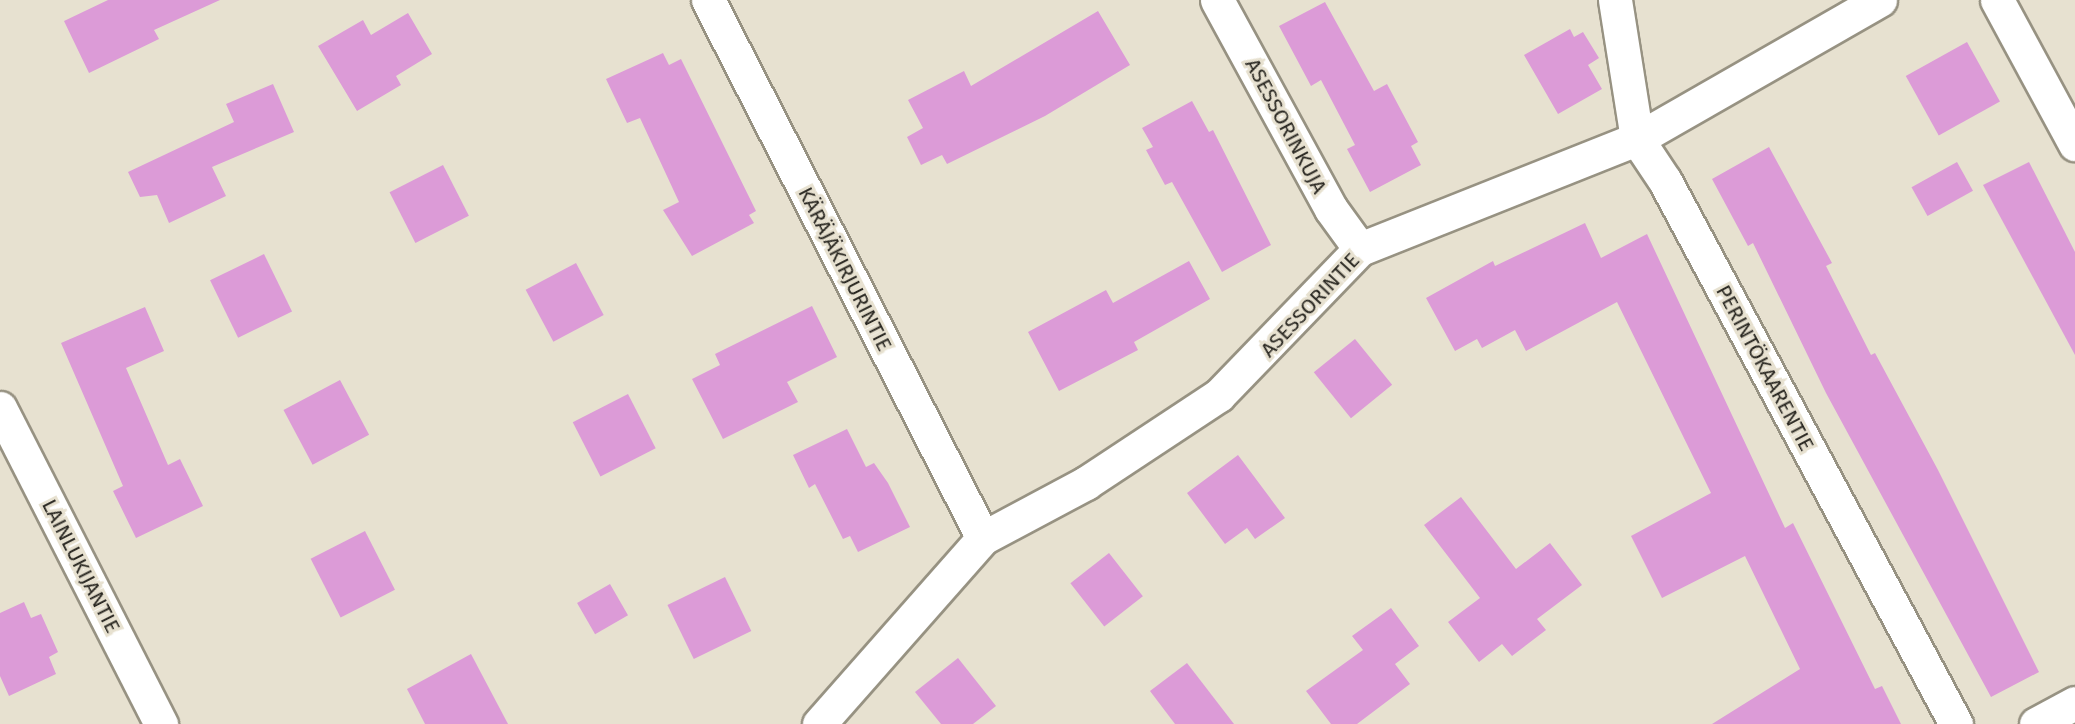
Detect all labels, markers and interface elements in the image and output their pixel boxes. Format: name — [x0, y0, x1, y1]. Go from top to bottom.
street label: ASESSORINKUJA — [1240, 54, 1332, 198]
street label: KÄRÄJÄKIRJURINTIE — [793, 183, 897, 355]
street label: ASESSORINTIE — [1255, 248, 1365, 362]
street label: PERINTÖKAARENTIE — [1711, 281, 1819, 455]
street label: LAINLUKIJANTIE — [37, 495, 125, 637]

